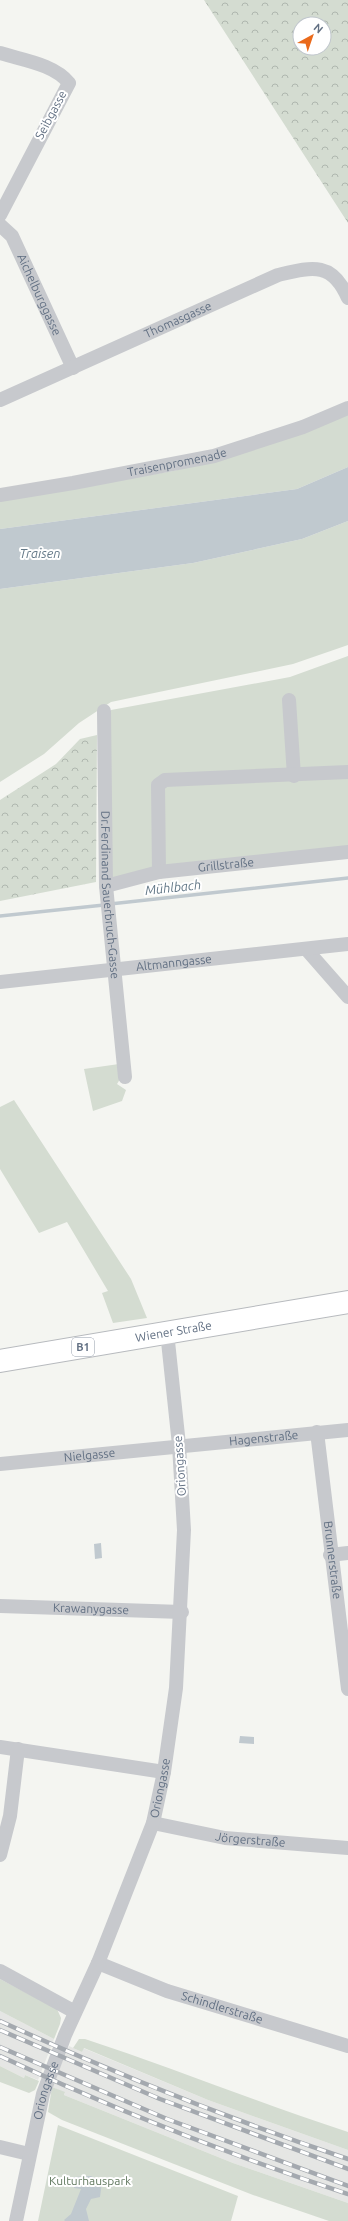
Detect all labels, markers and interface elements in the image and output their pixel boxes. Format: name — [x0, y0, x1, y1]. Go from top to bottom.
north arrow — [292, 16, 332, 56]
text: N — [311, 21, 325, 36]
street label: Seibgasse — [32, 88, 69, 141]
street label: Aichelburggasse — [15, 252, 64, 337]
street label: Thomasgasse — [142, 299, 213, 340]
street label: Traisenpromenade — [126, 445, 228, 478]
water label: Traisen — [20, 546, 60, 560]
street label: Dr.Ferdinand Sauerbruch-Gasse — [99, 811, 122, 979]
street label: Grillstraße — [197, 855, 254, 874]
water label: Mühlbach — [144, 877, 202, 897]
street label: Altmanngasse — [135, 952, 212, 973]
street label: Wiener Straße — [134, 1318, 213, 1344]
road number: B1 — [72, 1338, 94, 1356]
street label: Hagenstraße — [228, 1428, 299, 1448]
street label: Oriongasse — [171, 1435, 188, 1497]
street label: Nielgasse — [63, 1446, 116, 1464]
street label: Brunnerstraße — [322, 1520, 344, 1600]
street label: Krawanygasse — [53, 1601, 129, 1616]
street label: Oriongasse — [147, 1757, 172, 1819]
street label: Jörgerstraße — [214, 1829, 286, 1849]
street label: Schindlerstraße — [180, 1989, 264, 2026]
street label: Oriongasse — [31, 2059, 61, 2121]
park label: Kulturhauspark — [49, 2174, 131, 2187]

